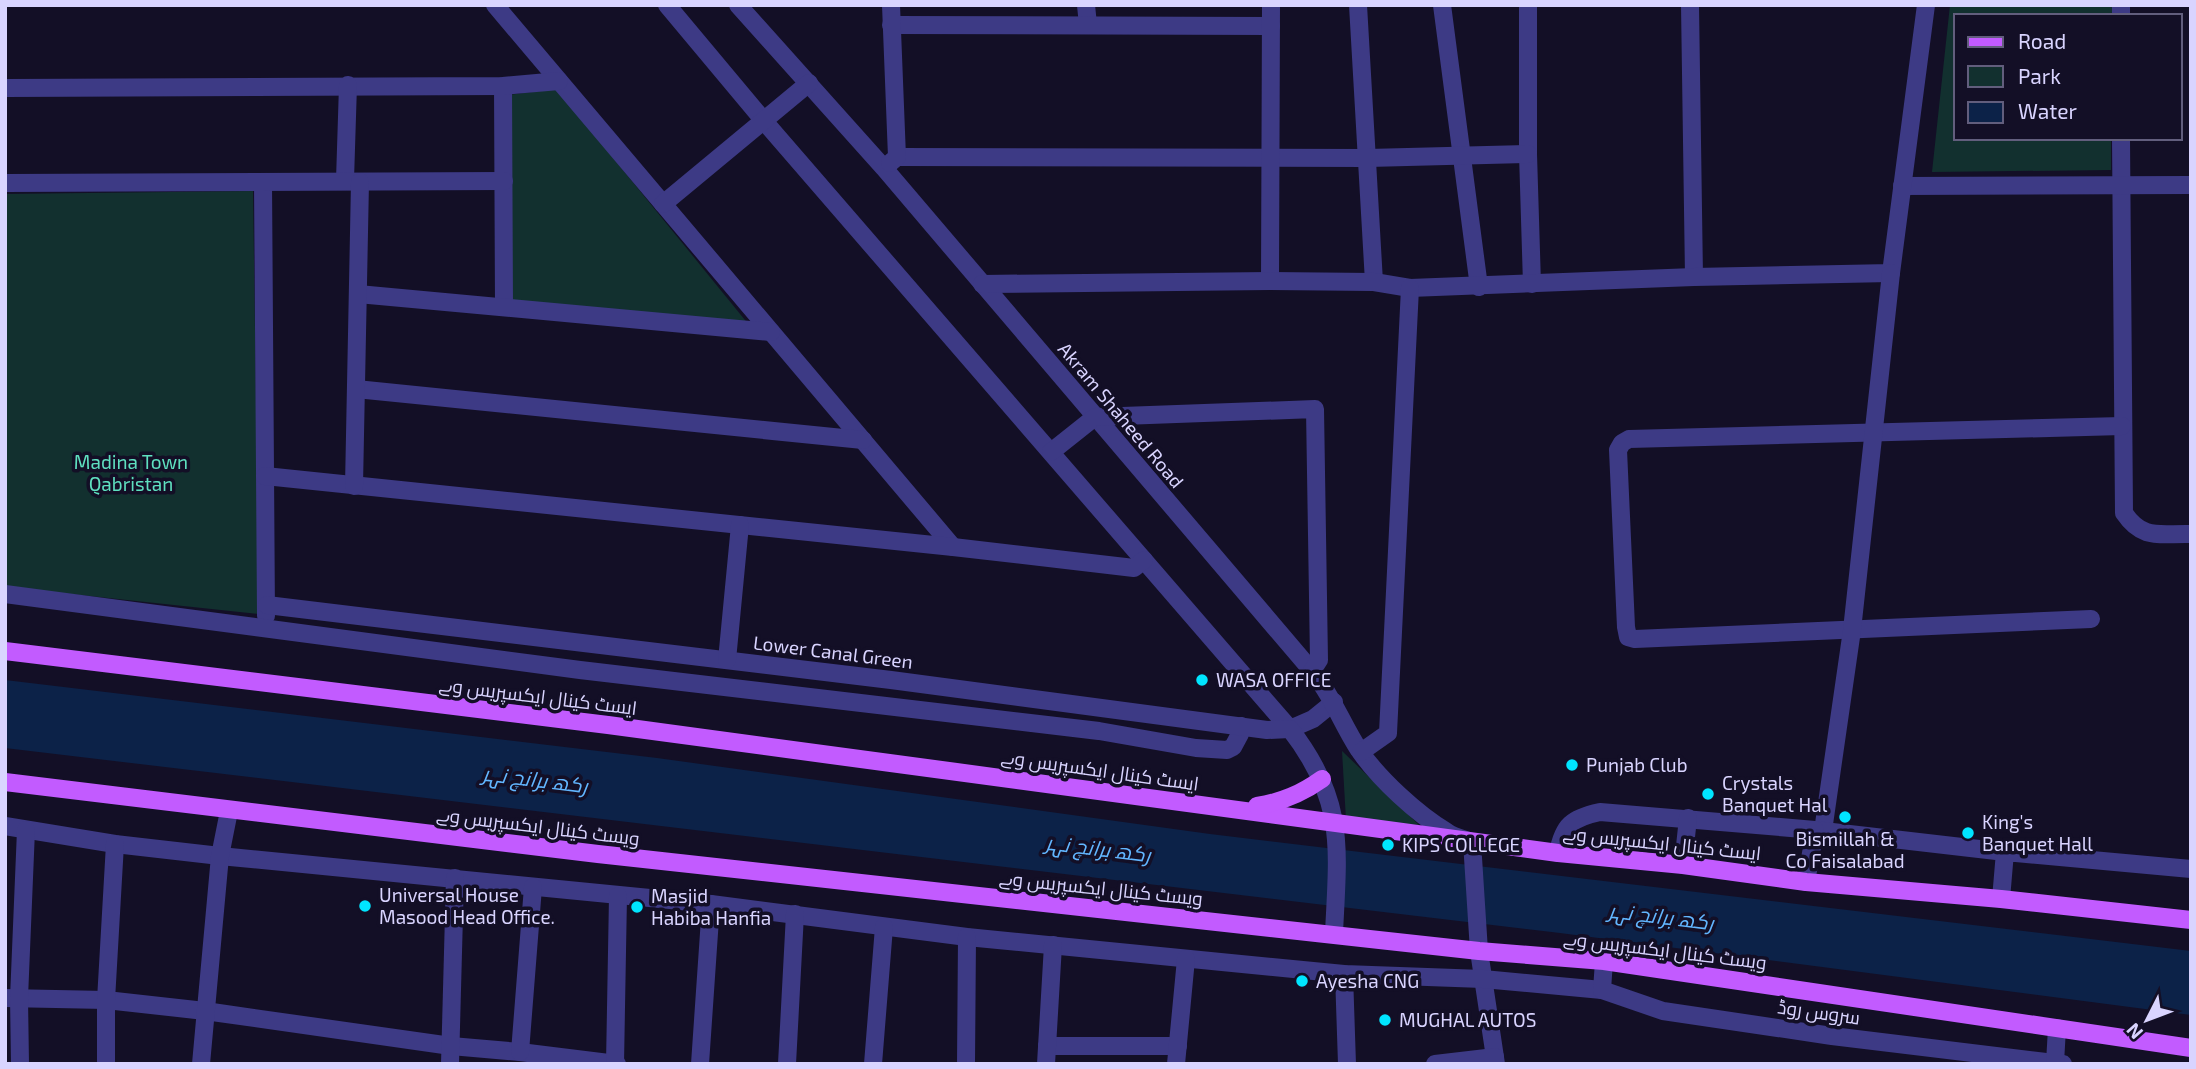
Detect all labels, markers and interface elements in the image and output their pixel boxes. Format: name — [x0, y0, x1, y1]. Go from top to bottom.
legend — [1954, 14, 2182, 140]
text: Road — [2018, 28, 2066, 53]
text: Park — [2018, 63, 2061, 88]
text: Water — [2018, 98, 2077, 123]
street label: Akram Shaheed Road — [1054, 337, 1189, 492]
park label: Madina Town Qabristan — [74, 450, 188, 495]
street label: Lower Canal Green — [752, 630, 914, 673]
place label: WASA OFFICE — [1216, 668, 1331, 691]
street label: ایسٹ کینال ایکسپریس وے — [438, 672, 638, 721]
marker: WASA OFFICE — [1194, 672, 1210, 688]
street label: ایسٹ کینال ایکسپریس وے — [1000, 744, 1200, 797]
place label: Punjab Club — [1586, 753, 1687, 776]
marker: Punjab Club — [1564, 757, 1580, 773]
water label: رکھ برانچ نہر — [478, 759, 591, 801]
place label: Crystals Banquet Hal — [1722, 771, 1828, 816]
marker: Crystals Banquet Hal — [1700, 786, 1716, 802]
street label: ویسٹ کینال ایکسپریس وے — [435, 802, 641, 851]
marker: Bismillah & Co Faisalabad — [1837, 809, 1853, 825]
place label: King's Banquet Hall — [1982, 810, 2093, 855]
street label: ایسٹ کینال ایکسپریس وے — [1562, 821, 1762, 866]
marker: King's Banquet Hall — [1960, 825, 1976, 841]
place label: Bismillah & Co Faisalabad — [1785, 827, 1905, 872]
water label: رکھ برانچ نہر — [1041, 828, 1154, 870]
place label: KIPS COLLEGE — [1402, 833, 1520, 856]
marker: KIPS COLLEGE — [1380, 837, 1396, 853]
street label: ویسٹ کینال ایکسپریس وے — [998, 865, 1204, 912]
place label: Universal House Masood Head Office. — [379, 883, 555, 928]
place label: Masjid Habiba Hanfia — [651, 884, 771, 929]
water label: رکھ برانچ نہر — [1604, 896, 1717, 938]
marker: Universal House Masood Head Office. — [357, 898, 373, 914]
marker: Masjid Habiba Hanfia — [629, 899, 645, 915]
street label: ویسٹ کینال ایکسپریس وے — [1562, 926, 1768, 975]
place label: Ayesha CNG — [1316, 969, 1419, 992]
marker: Ayesha CNG — [1294, 973, 1310, 989]
north arrow — [2112, 985, 2182, 1055]
street label: سروس روڈ — [1776, 994, 1862, 1030]
place label: MUGHAL AUTOS — [1399, 1008, 1536, 1031]
marker: MUGHAL AUTOS — [1377, 1012, 1393, 1028]
text: N — [2121, 1019, 2147, 1045]

